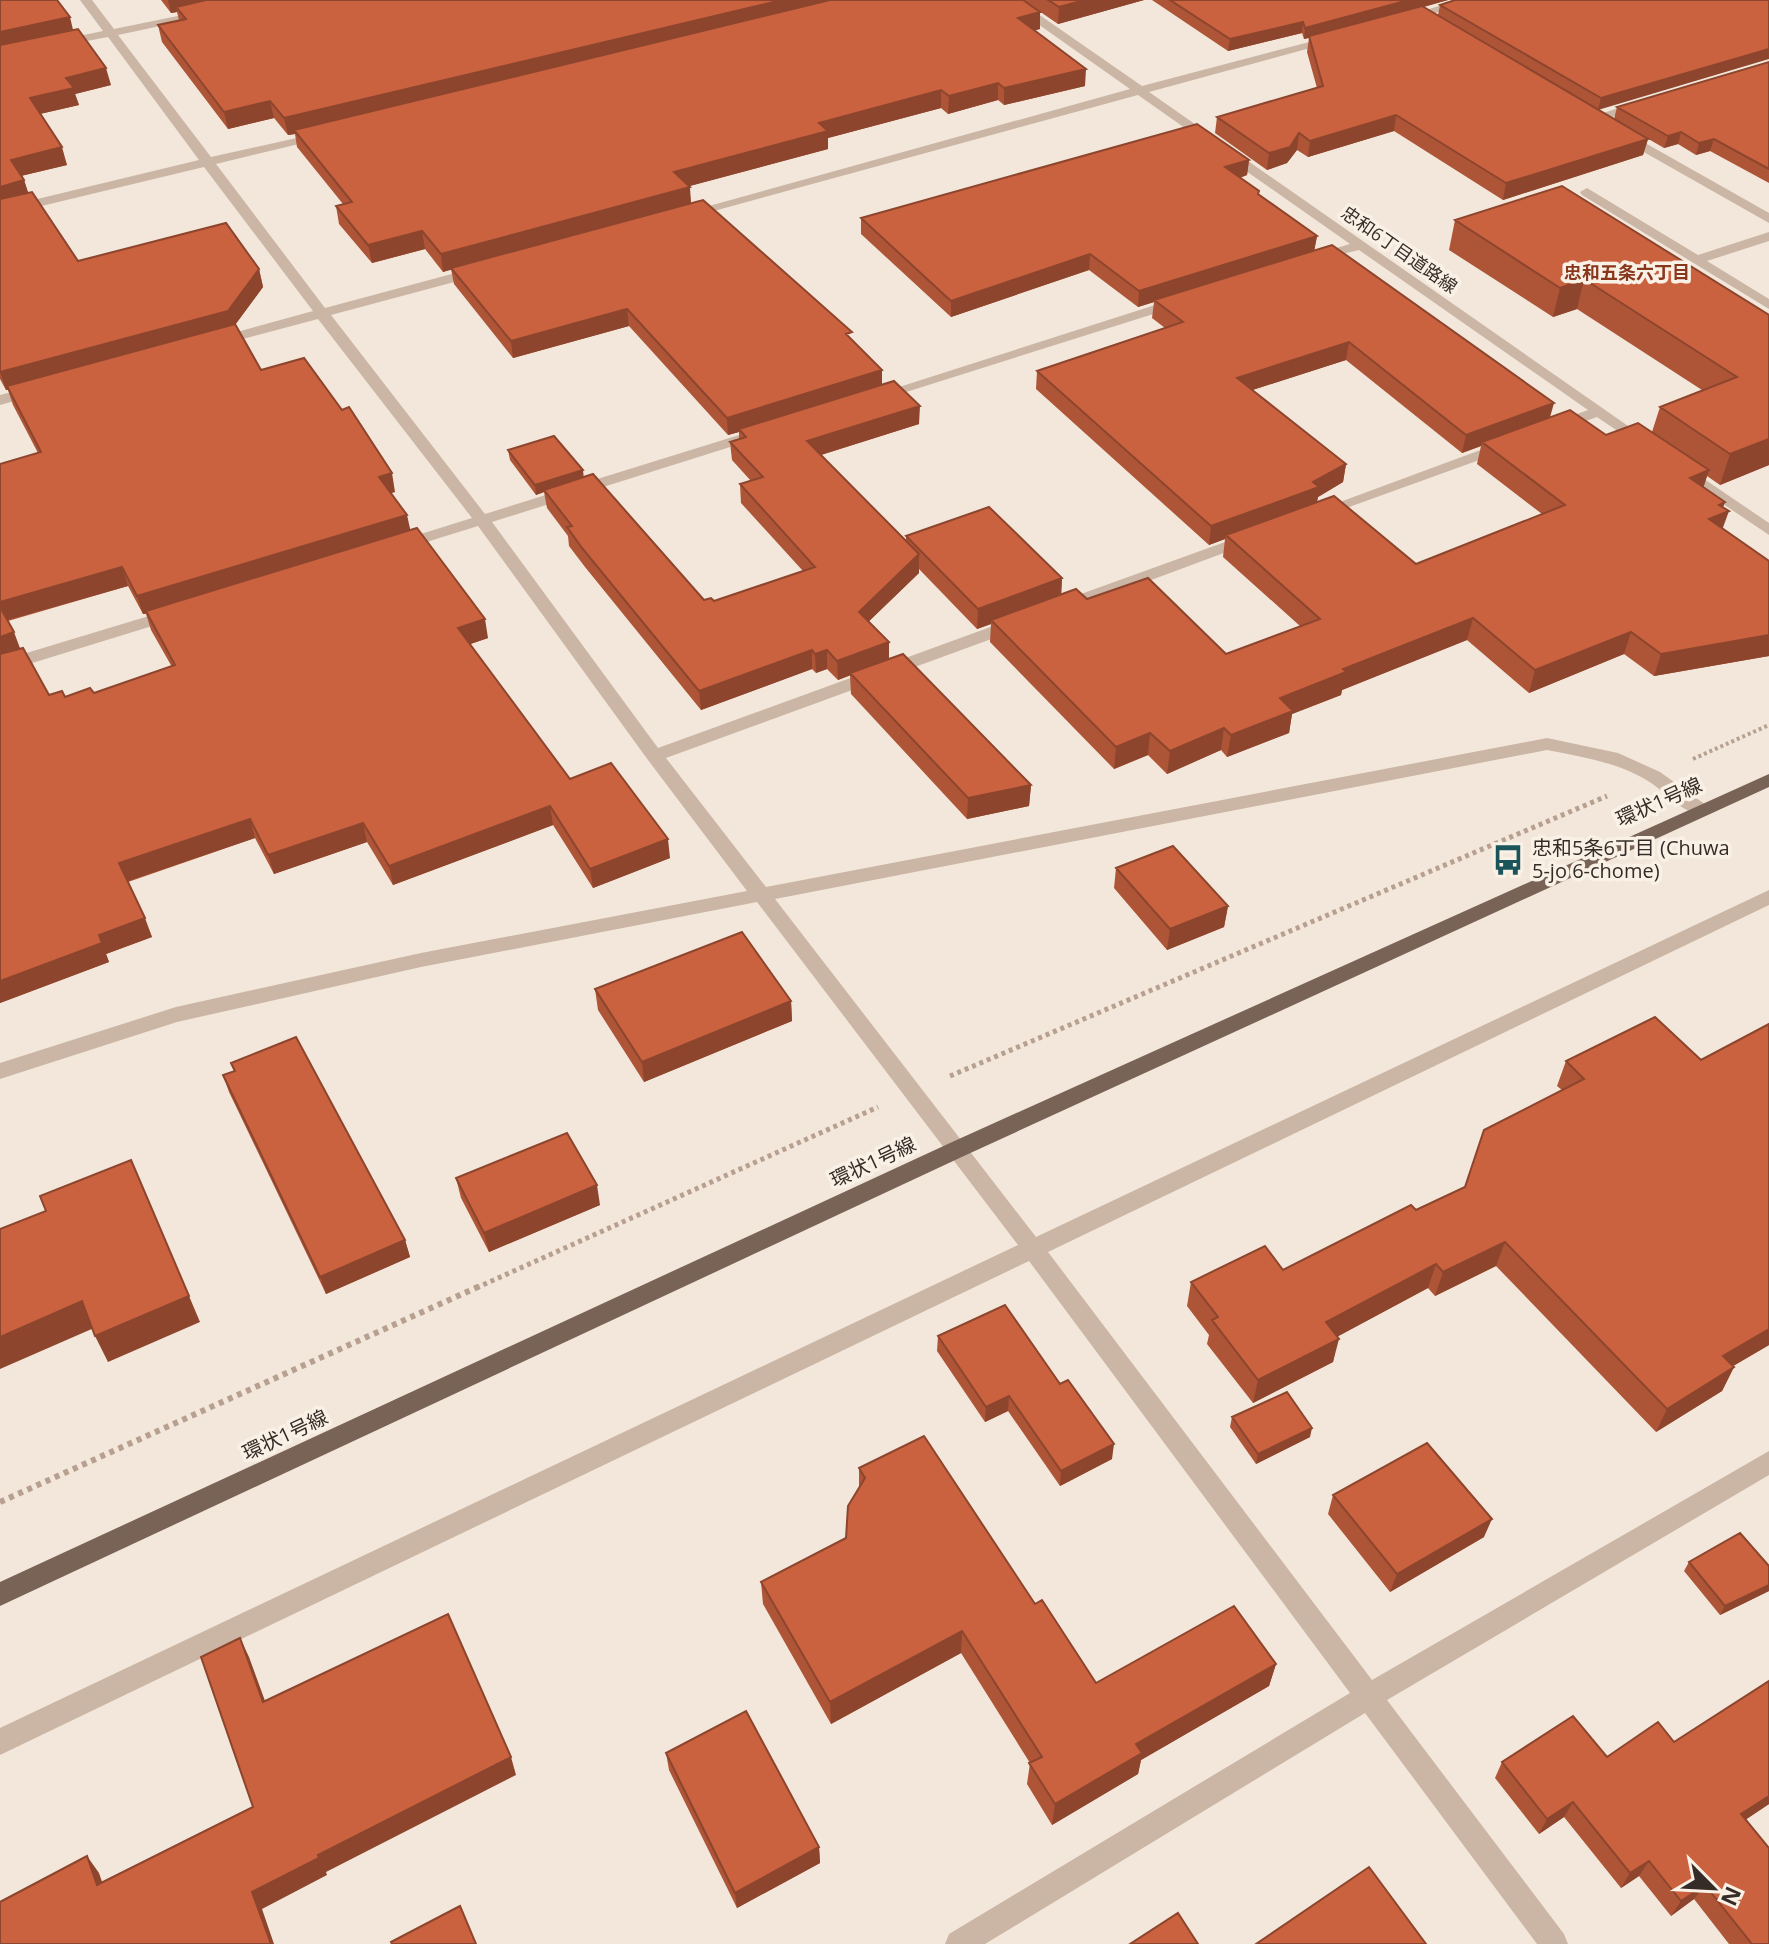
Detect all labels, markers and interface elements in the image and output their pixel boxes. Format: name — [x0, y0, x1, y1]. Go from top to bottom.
street label: 忠和6丁目道路線 — [1337, 200, 1462, 298]
district label: 忠和五条六丁目 — [1564, 260, 1690, 284]
street label: 環状1号線 — [1612, 771, 1706, 832]
place label: 忠和5条6丁目 (Chuwa 5-jo 6-chome) — [1532, 834, 1730, 884]
bus stop icon: 忠和5条6丁目 (Chuwa 5-jo 6-chome) — [1491, 843, 1525, 877]
street label: 環状1号線 — [826, 1130, 920, 1193]
street label: 環状1号線 — [238, 1403, 332, 1466]
north arrow — [1673, 1848, 1753, 1928]
text: N — [1715, 1882, 1750, 1911]

